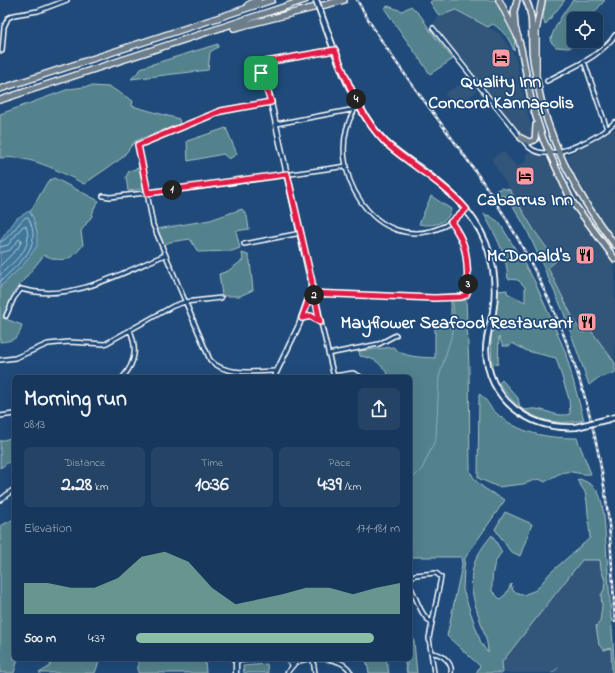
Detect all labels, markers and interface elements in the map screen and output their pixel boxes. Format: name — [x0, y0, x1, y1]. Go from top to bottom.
map controls — [567, 12, 603, 48]
button: locate — [567, 12, 603, 48]
hotel icon: Quality Inn Concord Kannapolis — [490, 47, 512, 69]
pin — [244, 56, 278, 90]
icon: arrive — [250, 62, 272, 84]
place label: Quality Inn Concord Kannapolis — [428, 70, 574, 117]
pin: 4 — [346, 89, 366, 109]
text: 4 — [354, 91, 358, 107]
hotel icon: Cabarrus Inn — [514, 165, 536, 187]
pin: 1 — [162, 180, 182, 200]
text: 1 — [170, 182, 174, 198]
place label: Cabarrus Inn — [477, 188, 573, 214]
place label: McDonald's — [487, 244, 571, 270]
restaurant icon: McDonald's — [574, 244, 596, 266]
pin: 3 — [458, 274, 478, 294]
text: 3 — [466, 276, 470, 292]
pin: 2 — [304, 285, 324, 305]
text: 2 — [311, 287, 317, 303]
place label: Mayflower Seafood Restaurant — [341, 311, 574, 338]
restaurant icon: Mayflower Seafood Restaurant — [576, 311, 598, 333]
text: Morning run — [24, 384, 127, 416]
button: share — [358, 388, 400, 430]
text: 08:13 — [24, 415, 45, 434]
text: Distance — [64, 455, 105, 471]
text: Time — [201, 455, 223, 471]
text: Pace — [329, 455, 350, 471]
text: 2.28 — [61, 471, 92, 500]
text: 10:36 — [195, 471, 229, 500]
text: 4:39 — [317, 471, 342, 500]
text: km — [92, 479, 108, 495]
text: /km — [342, 479, 361, 495]
text: Elevation — [24, 519, 72, 538]
text: 171–181 m — [356, 519, 400, 538]
text: 500 m — [24, 629, 56, 648]
text: 4:37 — [88, 629, 105, 648]

